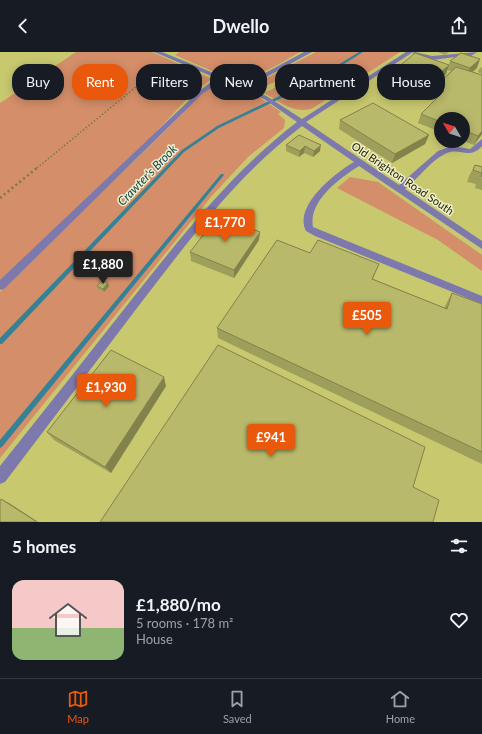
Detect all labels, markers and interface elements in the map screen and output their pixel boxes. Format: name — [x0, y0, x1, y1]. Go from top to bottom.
icon: back — [12, 15, 34, 37]
text: Dwello — [213, 15, 269, 37]
icon: share — [448, 15, 470, 37]
chip: Buy — [12, 64, 64, 100]
chip: Rent — [72, 64, 128, 100]
chip: Filters — [136, 64, 202, 100]
chip: New — [210, 64, 267, 100]
chip: Apartment — [275, 64, 369, 100]
chip: House — [377, 64, 445, 100]
north arrow — [434, 112, 470, 148]
map controls — [434, 112, 470, 148]
street label: Old Brighton Road South — [349, 139, 457, 217]
water label: Crawter's Brook — [114, 141, 180, 209]
pin: £1,770 — [192, 209, 258, 243]
text: £1,770 — [205, 214, 245, 230]
pin: £1,880 — [70, 251, 136, 285]
text: £1,880 — [83, 256, 123, 272]
pin: £505 — [343, 302, 391, 336]
text: £505 — [352, 307, 382, 323]
pin: £1,930 — [73, 374, 139, 408]
text: £1,930 — [86, 379, 126, 395]
pin: £941 — [247, 424, 295, 458]
text: £941 — [256, 429, 286, 445]
icon: filters — [448, 535, 470, 557]
text: 5 homes — [12, 536, 76, 557]
text: £1,880/mo — [136, 594, 221, 615]
icon: home — [44, 596, 92, 644]
icon: heart — [448, 609, 470, 631]
text: 5 rooms · 178 m² — [136, 615, 233, 631]
text: House — [136, 631, 173, 647]
tab: Map — [67, 688, 89, 725]
tab: Saved — [223, 688, 252, 725]
tab: Home — [386, 688, 415, 725]

